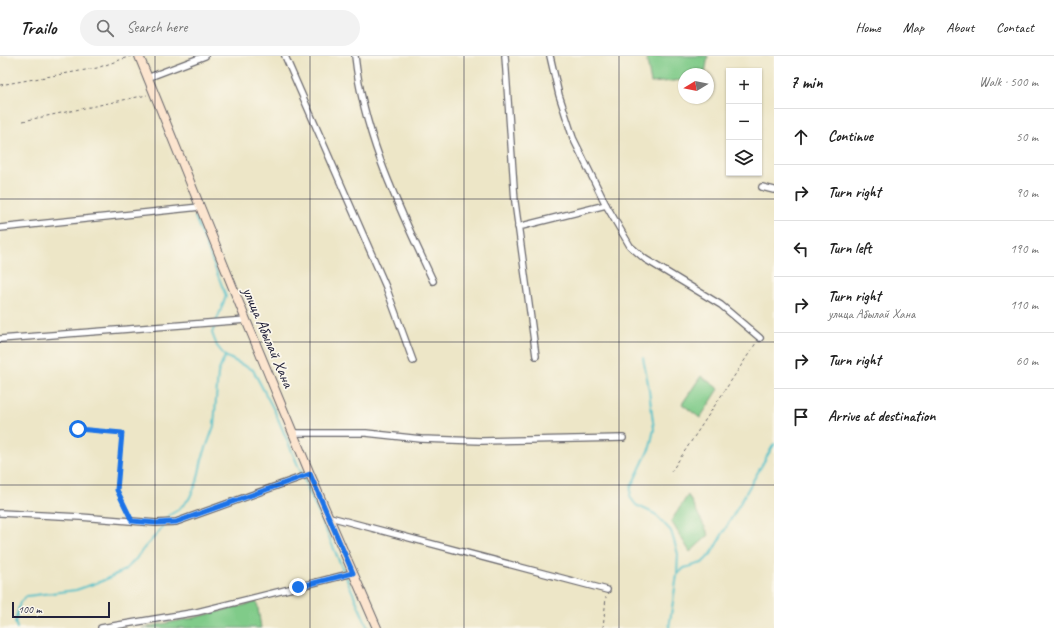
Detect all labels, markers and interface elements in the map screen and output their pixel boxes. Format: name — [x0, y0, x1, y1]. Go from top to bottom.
search box — [80, 10, 360, 46]
text: Trailo — [20, 16, 56, 40]
icon: search — [94, 17, 116, 39]
text: Search here — [126, 18, 188, 37]
text: Home — [855, 19, 881, 36]
text: Map — [903, 19, 924, 36]
text: About — [946, 19, 974, 36]
text: Contact — [996, 19, 1034, 36]
north arrow — [678, 68, 714, 104]
map controls — [726, 68, 762, 176]
button: + — [726, 68, 762, 104]
text: 7 min — [790, 72, 823, 93]
text: Walk · 500 m — [979, 74, 1038, 90]
button: − — [726, 104, 762, 140]
icon: ahead — [790, 126, 812, 148]
text: Continue — [828, 127, 873, 146]
text: 50 m — [1016, 129, 1038, 145]
button: layers — [726, 140, 762, 176]
icon: right — [790, 182, 812, 204]
text: Turn right — [828, 183, 881, 202]
text: 90 m — [1016, 185, 1038, 201]
icon: left — [790, 238, 812, 260]
text: Turn left — [828, 239, 871, 258]
text: 190 m — [1010, 241, 1038, 257]
street label: улица Абылай Хана — [238, 283, 299, 392]
text: Turn right — [828, 287, 881, 306]
icon: right — [790, 294, 812, 316]
text: 110 m — [1010, 297, 1038, 313]
text: улица Абылай Хана — [828, 306, 915, 322]
icon: right — [790, 350, 812, 372]
text: Turn right — [828, 351, 881, 370]
text: 60 m — [1016, 353, 1038, 369]
icon: arrive — [790, 406, 812, 428]
text: Arrive at destination — [828, 407, 935, 426]
route start — [69, 420, 87, 438]
route end — [289, 578, 307, 596]
scale bar — [12, 600, 110, 619]
text: 100 m — [18, 602, 42, 616]

